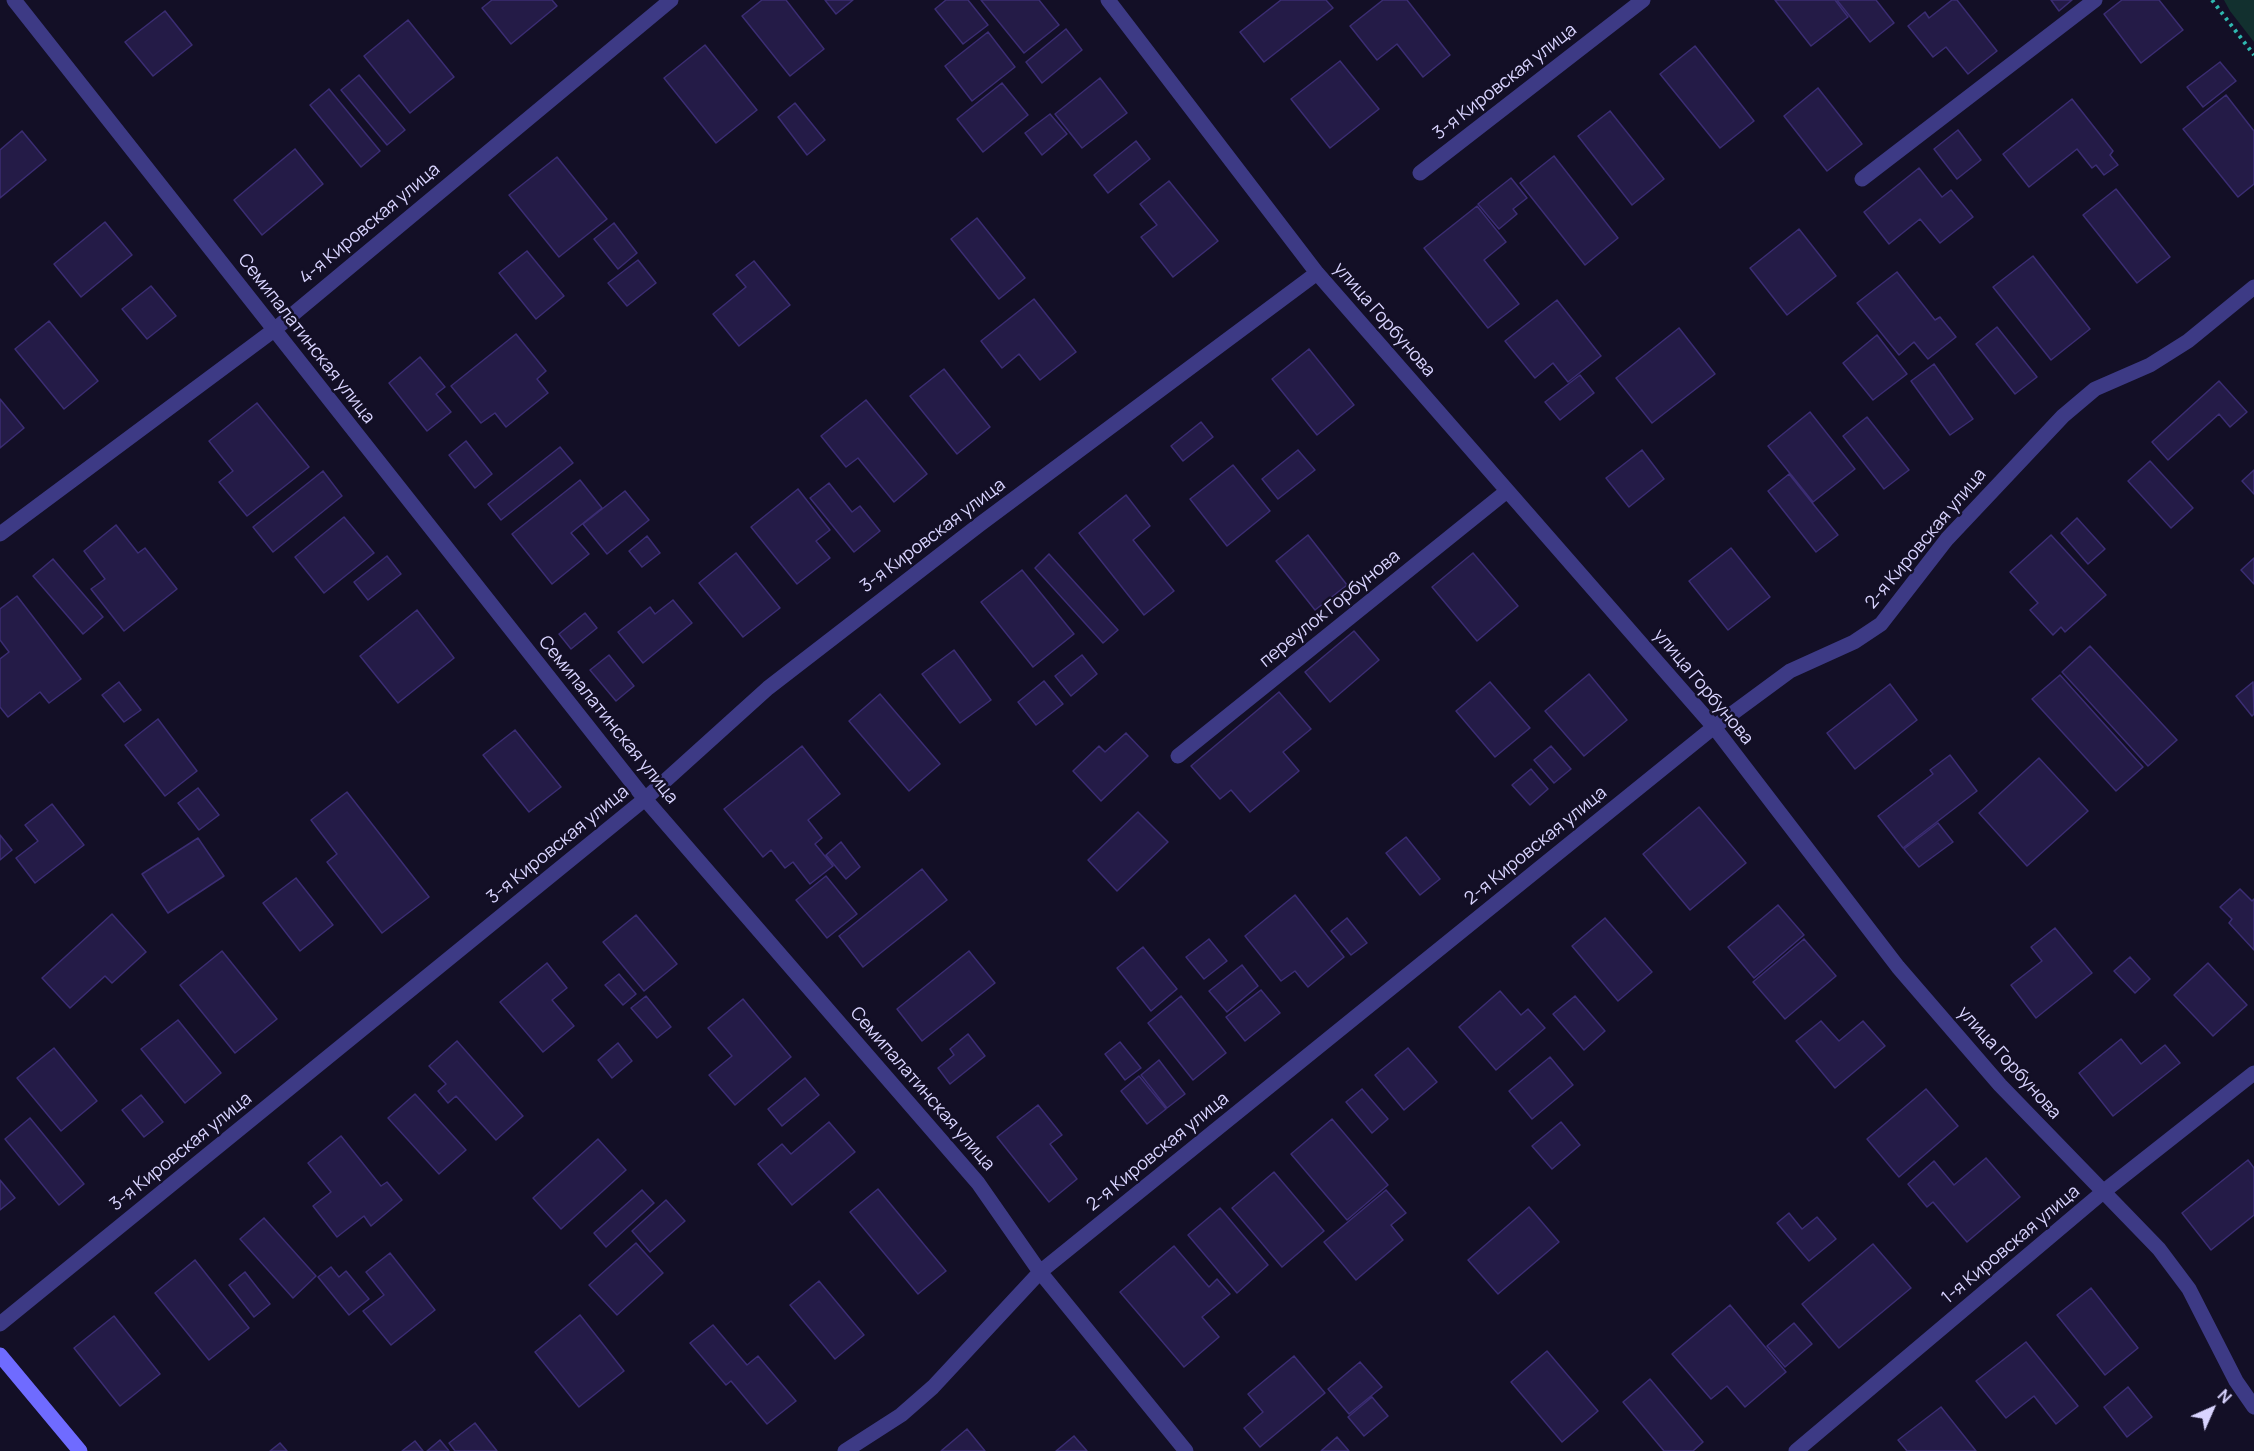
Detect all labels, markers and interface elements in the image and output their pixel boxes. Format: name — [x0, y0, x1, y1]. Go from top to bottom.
street label: 3-я Кировская улица — [1429, 19, 1581, 145]
street label: 4-я Кировская улица — [295, 159, 445, 289]
street label: Семипалатинская улица — [233, 250, 379, 428]
street label: улица Горбунова — [1328, 258, 1440, 382]
street label: 2-я Кировская улица — [1861, 464, 1991, 614]
street label: 3-я Кировская улица — [856, 474, 1010, 598]
street label: переулок Горбунова — [1255, 546, 1405, 672]
street label: улица Горбунова — [1648, 625, 1758, 749]
street label: Семипалатинская улица — [534, 632, 682, 808]
street label: 3-я Кировская улица — [483, 781, 633, 909]
street label: 2-я Кировская улица — [1461, 782, 1611, 910]
street label: улица Горбунова — [1953, 1002, 2065, 1124]
street label: Семипалатинская улица — [845, 1003, 999, 1175]
street label: 3-я Кировская улица — [106, 1088, 256, 1216]
street label: 2-я Кировская улица — [1083, 1088, 1233, 1216]
street label: 1-я Кировская улица — [1938, 1181, 2084, 1309]
north arrow — [2182, 1379, 2242, 1439]
text: N — [2213, 1384, 2237, 1408]

